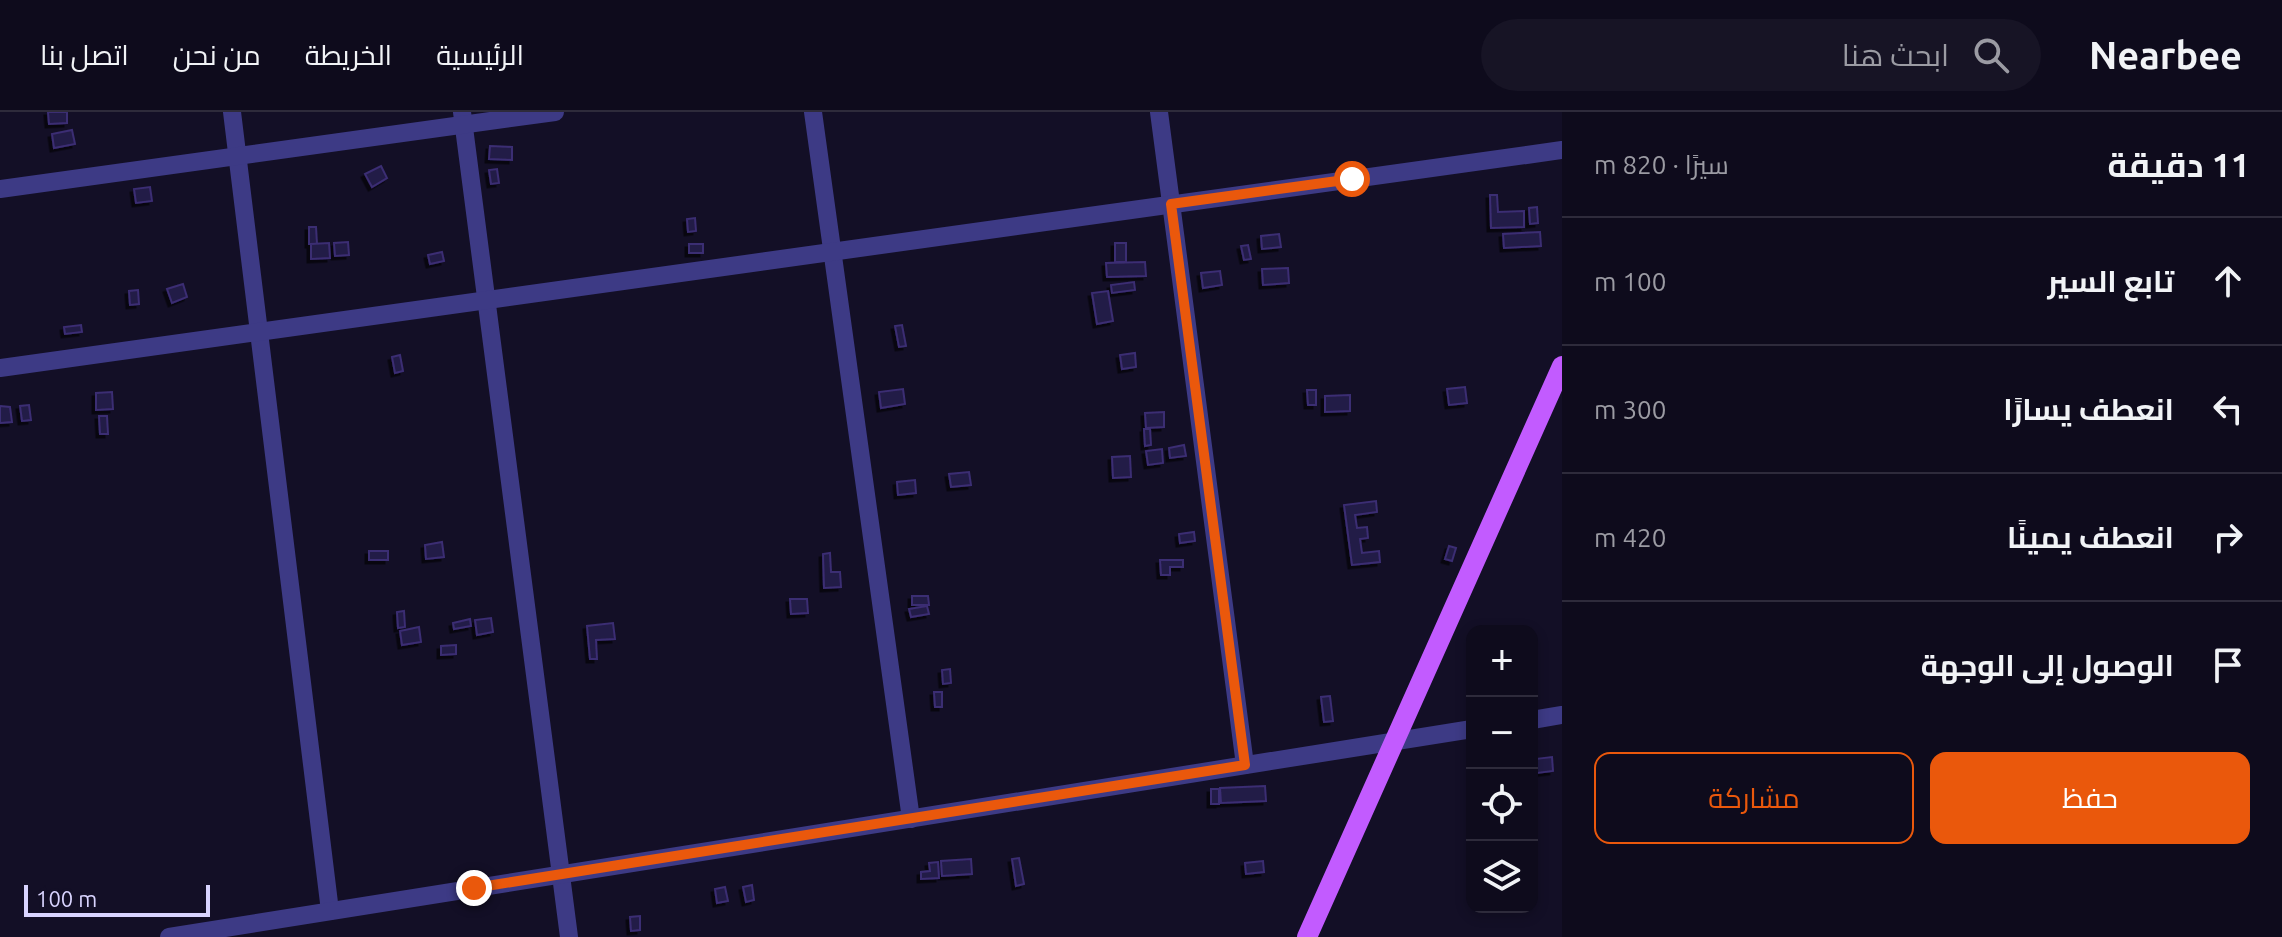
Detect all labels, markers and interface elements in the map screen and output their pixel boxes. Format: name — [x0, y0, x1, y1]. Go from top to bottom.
search box — [1481, 19, 2041, 91]
icon: search — [1969, 33, 2013, 77]
text: Nearbee — [2089, 34, 2242, 76]
text: ابحث هنا — [1842, 38, 1949, 72]
text: اتصل بنا — [40, 39, 129, 70]
text: من نحن — [173, 39, 261, 70]
text: الخريطة — [305, 39, 392, 70]
text: الرئيسية — [436, 39, 524, 70]
text: 11 دقيقة — [2107, 145, 2250, 183]
text: سيرًا · 820 m — [1594, 150, 1729, 179]
route start — [1334, 161, 1370, 197]
icon: ahead — [2206, 259, 2250, 303]
text: تابع السير — [2048, 264, 2174, 298]
text: 100 m — [1594, 267, 1666, 296]
icon: left — [2206, 387, 2250, 431]
text: انعطف يسارًا — [2003, 392, 2174, 426]
text: 300 m — [1594, 395, 1666, 424]
icon: right — [2206, 515, 2250, 559]
text: انعطف يمينًا — [2007, 520, 2174, 554]
text: 420 m — [1594, 523, 1666, 552]
map controls — [1466, 625, 1538, 913]
button: + — [1466, 625, 1538, 697]
icon: arrive — [2206, 643, 2250, 687]
text: الوصول إلى الوجهة — [1921, 648, 2174, 682]
button: − — [1466, 697, 1538, 769]
button: مشاركة — [1594, 752, 1914, 844]
button: حفظ — [1930, 752, 2250, 844]
button: locate — [1466, 769, 1538, 841]
button: layers — [1466, 841, 1538, 913]
route end — [456, 870, 492, 906]
scale bar — [24, 881, 210, 917]
text: 100 m — [36, 886, 97, 911]

